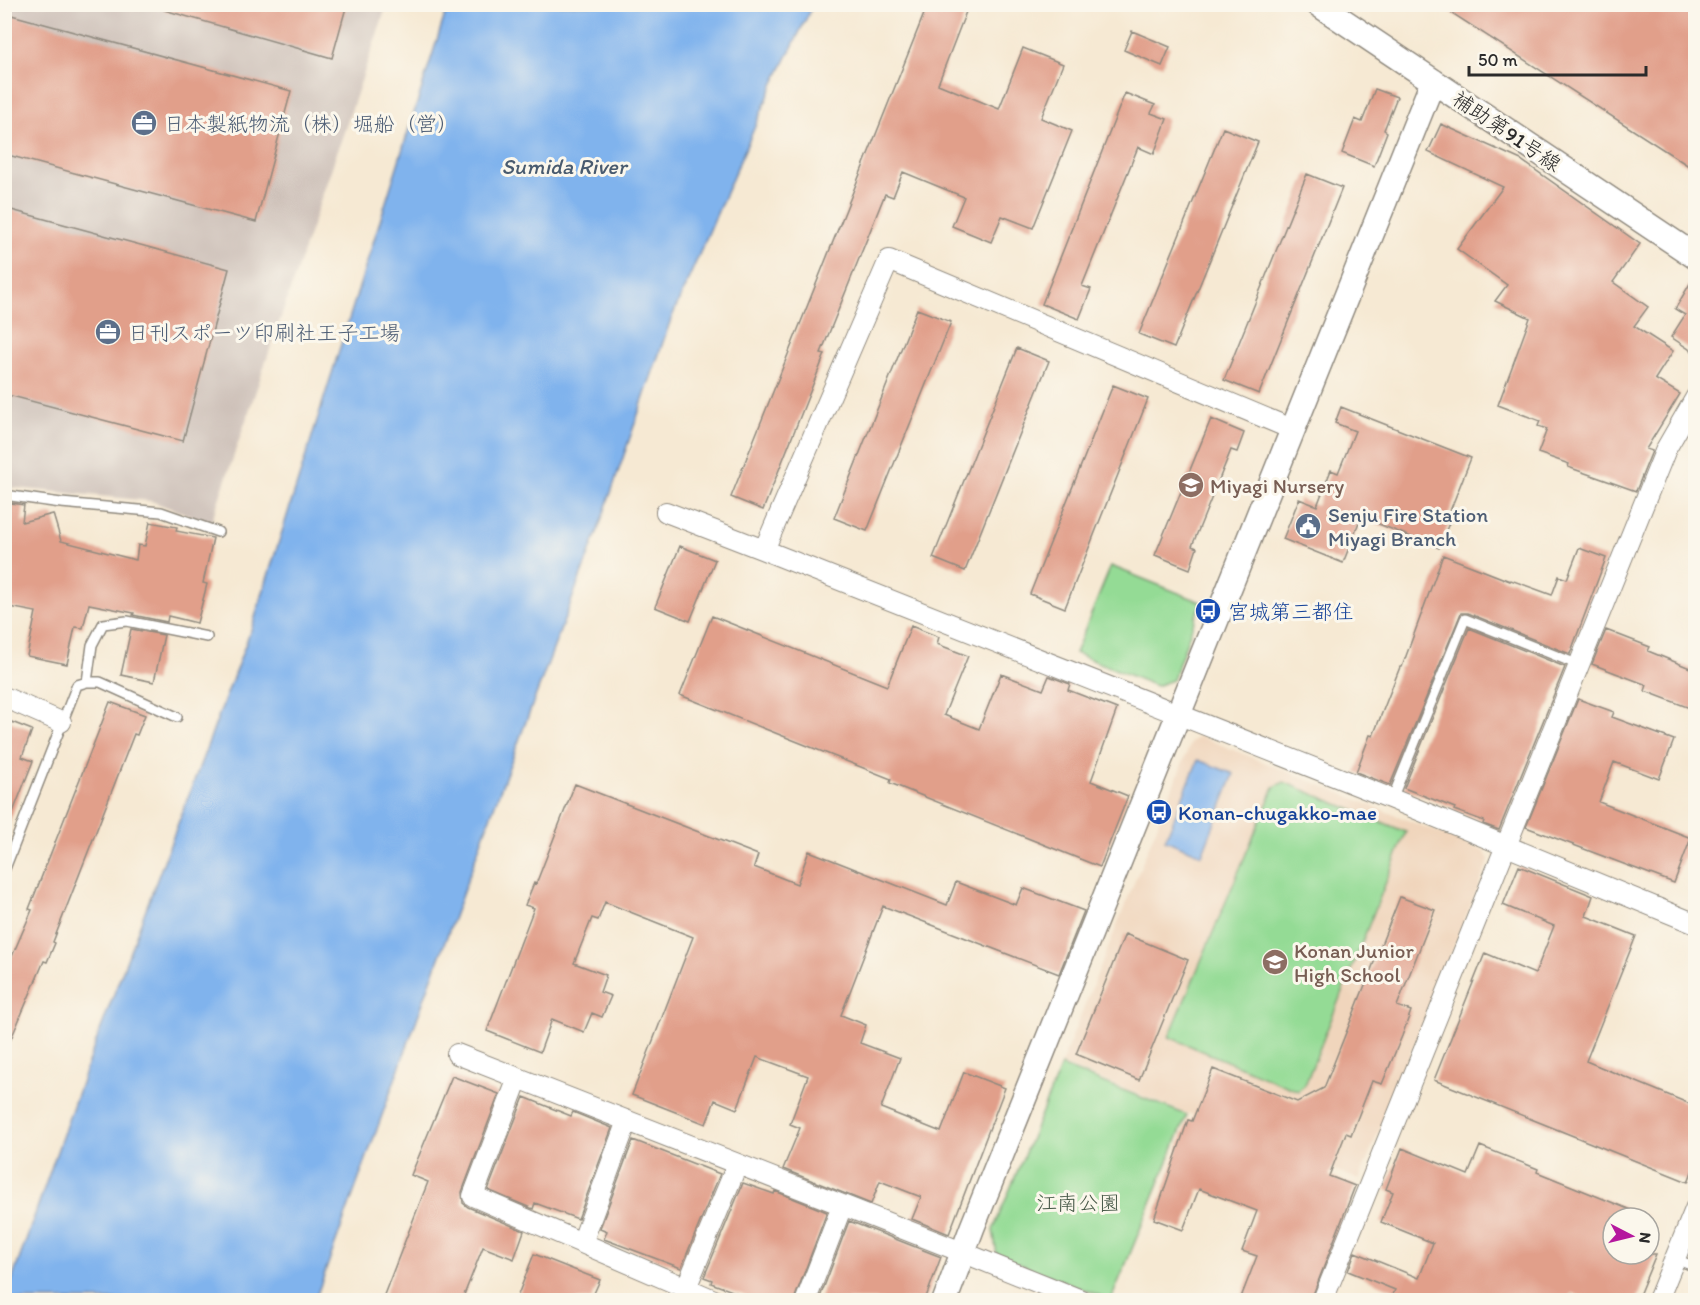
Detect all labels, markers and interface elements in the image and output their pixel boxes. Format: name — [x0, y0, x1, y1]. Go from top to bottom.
scale bar — [1469, 39, 1646, 77]
text: 50 m — [1478, 49, 1518, 71]
street label: 補助第91号線 — [1448, 85, 1566, 177]
office icon: 日本製紙物流（株）堀船（営） — [129, 108, 159, 138]
place label: 日本製紙物流（株）堀船（営） — [164, 111, 458, 136]
water label: Sumida River — [501, 153, 629, 180]
office icon: 日刊スポーツ印刷社王子工場 — [93, 317, 123, 347]
place label: 日刊スポーツ印刷社王子工場 — [128, 320, 401, 345]
school or university icon: Miyagi Nursery — [1176, 470, 1206, 500]
place label: Miyagi Nursery — [1210, 473, 1344, 498]
place label: Senju Fire Station Miyagi Branch — [1328, 502, 1488, 551]
public building icon: Senju Fire Station Miyagi Branch — [1293, 511, 1323, 541]
bus stop icon: 宮城第三都住 — [1193, 596, 1223, 626]
place label: 宮城第三都住 — [1228, 599, 1354, 624]
bus stop icon: Konan-chugakko-mae — [1144, 797, 1174, 827]
place label: Konan-chugakko-mae — [1178, 800, 1377, 825]
place label: Konan Junior High School — [1294, 938, 1414, 987]
school or university icon: Konan Junior High School — [1260, 947, 1290, 977]
park label: 江南公園 — [1036, 1190, 1120, 1215]
north arrow — [1601, 1206, 1661, 1266]
text: N — [1635, 1231, 1655, 1244]

